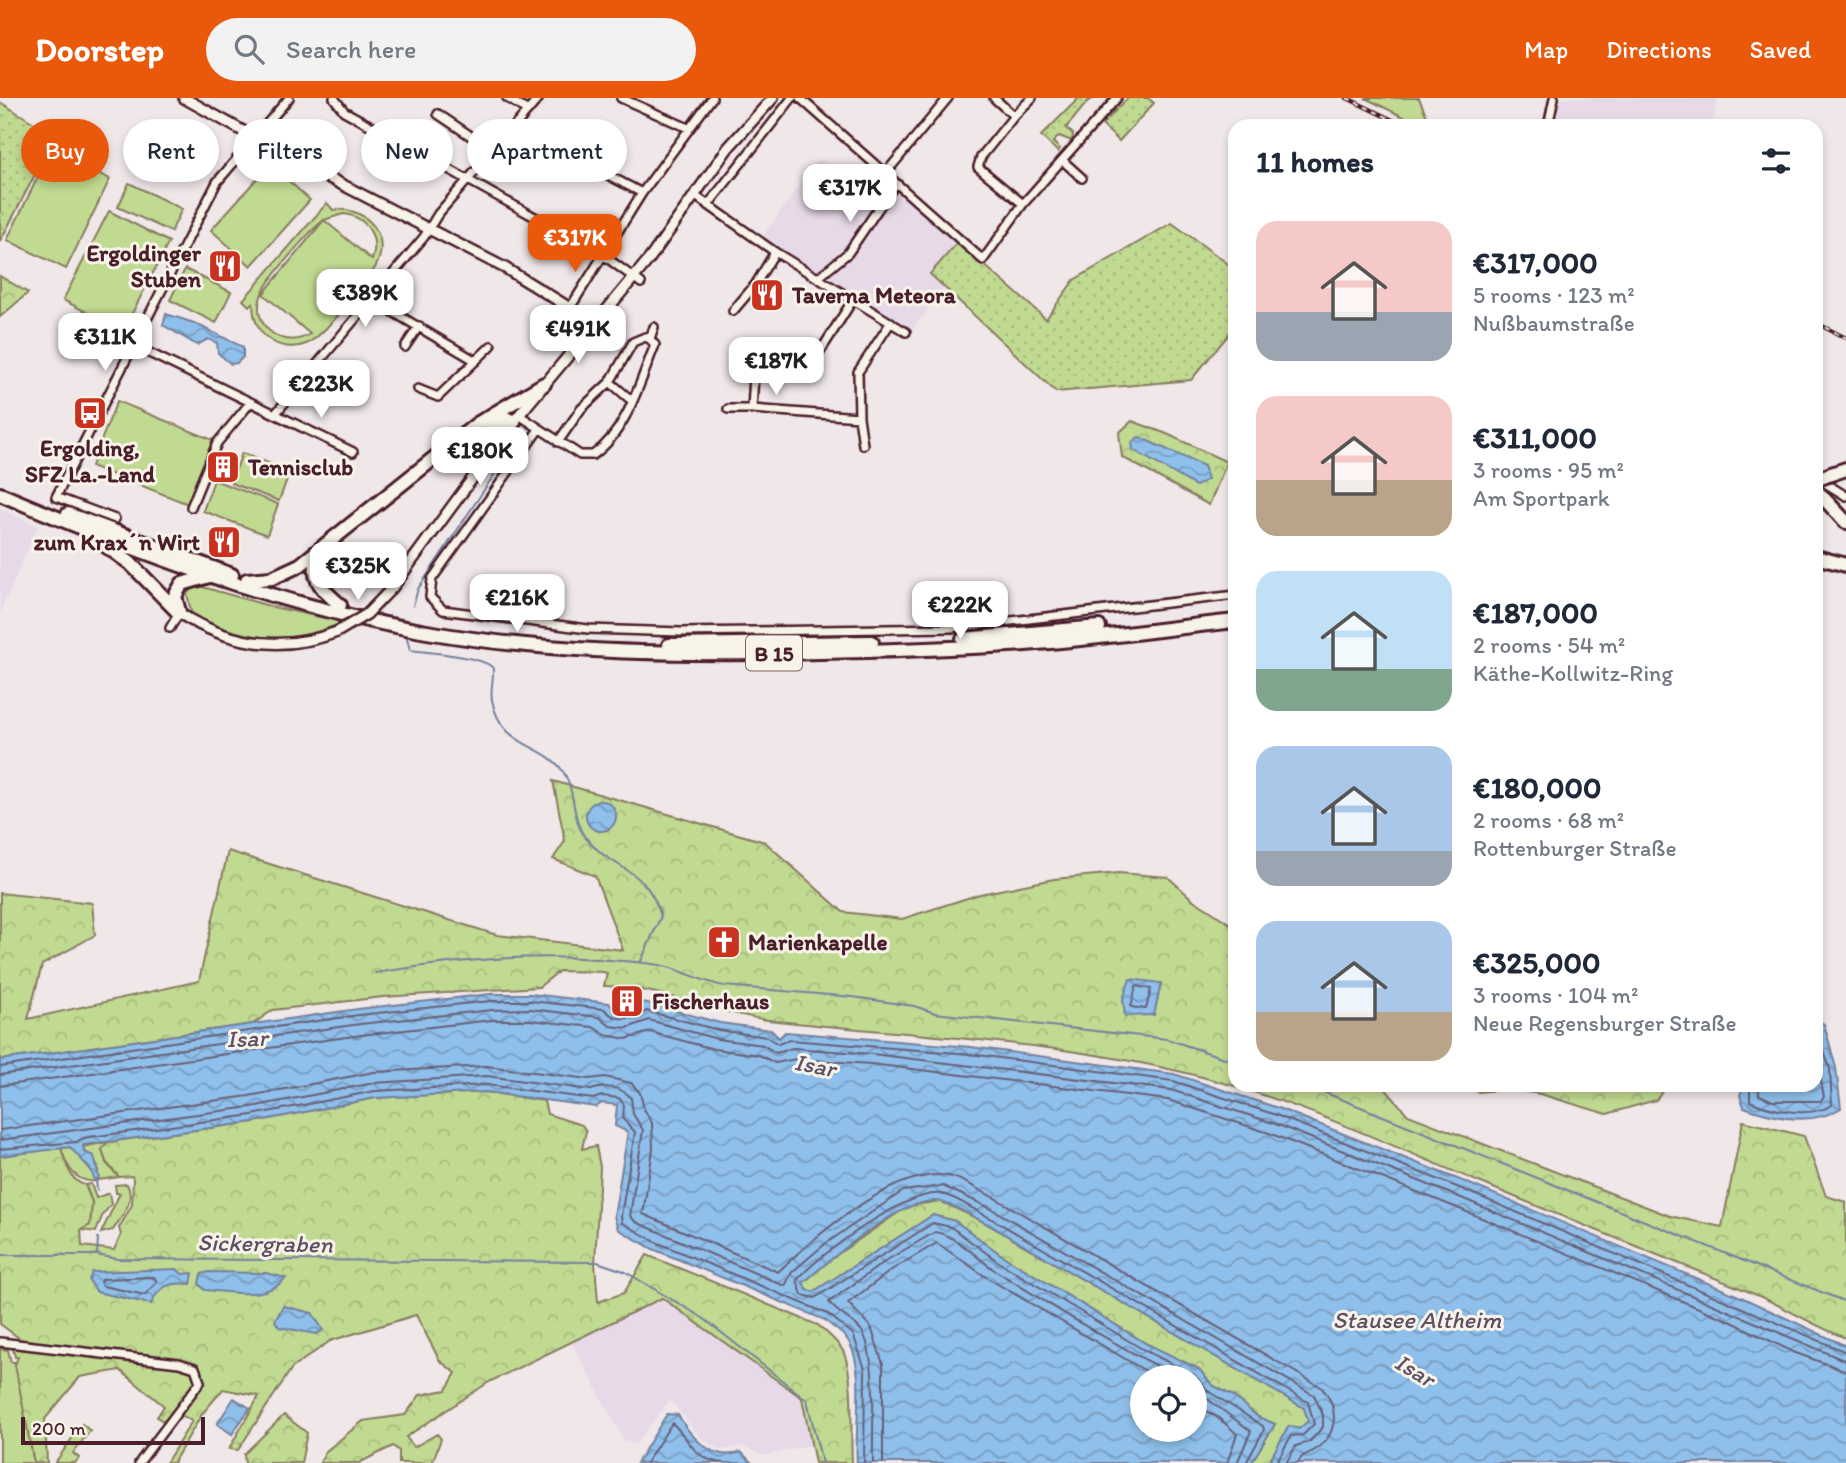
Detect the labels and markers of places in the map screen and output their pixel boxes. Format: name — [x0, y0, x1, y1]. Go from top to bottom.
pin: €317K — [801, 164, 899, 224]
pin: €317K — [526, 214, 624, 274]
place label: Ergoldinger Stuben — [86, 239, 202, 293]
restaurant icon: Ergoldinger Stuben — [206, 247, 244, 285]
pin: €389K — [316, 270, 414, 329]
restaurant icon: Taverna Meteora — [748, 276, 786, 314]
place label: Taverna Meteora — [791, 281, 957, 309]
pin: €491K — [529, 306, 627, 365]
pin: €311K — [56, 314, 154, 373]
pin: €187K — [727, 338, 825, 397]
pin: €223K — [272, 360, 370, 420]
bus stop icon: Ergolding, SFZ La.-Land — [71, 394, 109, 432]
pin: €180K — [431, 428, 529, 487]
place label: Ergolding, SFZ La.-Land — [25, 434, 156, 488]
building icon: Tennisclub — [204, 448, 242, 486]
place label: Tennisclub — [247, 453, 353, 481]
restaurant icon: zum Krax´n Wirt — [205, 523, 243, 561]
place label: zum Krax´n Wirt — [33, 528, 200, 556]
pin: €325K — [309, 542, 407, 602]
pin: €216K — [468, 574, 566, 634]
pin: €222K — [911, 582, 1009, 641]
church icon: Marienkapelle — [705, 923, 743, 961]
place label: Marienkapelle — [748, 928, 888, 956]
building icon: Fischerhaus — [608, 982, 646, 1020]
place label: Fischerhaus — [652, 987, 769, 1015]

